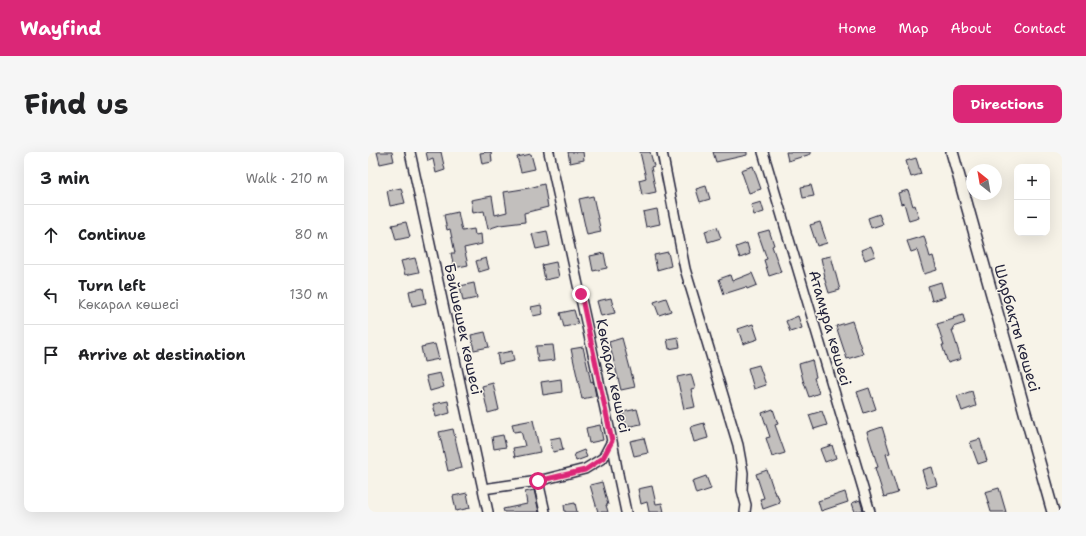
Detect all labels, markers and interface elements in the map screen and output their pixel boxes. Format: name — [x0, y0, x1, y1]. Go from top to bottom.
text: Wayfind — [20, 16, 101, 41]
text: Home — [838, 19, 877, 37]
text: Map — [899, 19, 929, 37]
text: About — [951, 19, 992, 37]
text: Contact — [1014, 19, 1066, 37]
text: Find us — [24, 85, 129, 123]
button: Directions — [953, 85, 1062, 123]
north arrow — [966, 164, 1002, 200]
map controls — [1014, 164, 1050, 236]
button: + — [1014, 164, 1050, 200]
text: 3 min — [40, 167, 90, 189]
text: Walk · 210 m — [246, 170, 328, 187]
button: − — [1014, 200, 1050, 236]
icon: ahead — [40, 224, 62, 246]
text: Continue — [78, 225, 146, 245]
text: 80 m — [294, 226, 328, 243]
street label: Бәйшешек көшесі — [439, 261, 487, 397]
street label: Шарбақты көшесі — [989, 262, 1045, 394]
street label: Атамұра көшесі — [804, 268, 856, 388]
text: Turn left — [78, 276, 146, 296]
icon: left — [40, 284, 62, 306]
route end — [572, 285, 590, 303]
text: 130 m — [290, 286, 328, 303]
text: Көкарал көшесі — [78, 296, 179, 313]
street label: Көкарал көшесі — [591, 317, 635, 435]
icon: arrive — [40, 344, 62, 366]
text: Arrive at destination — [78, 345, 246, 365]
route start — [529, 472, 547, 490]

